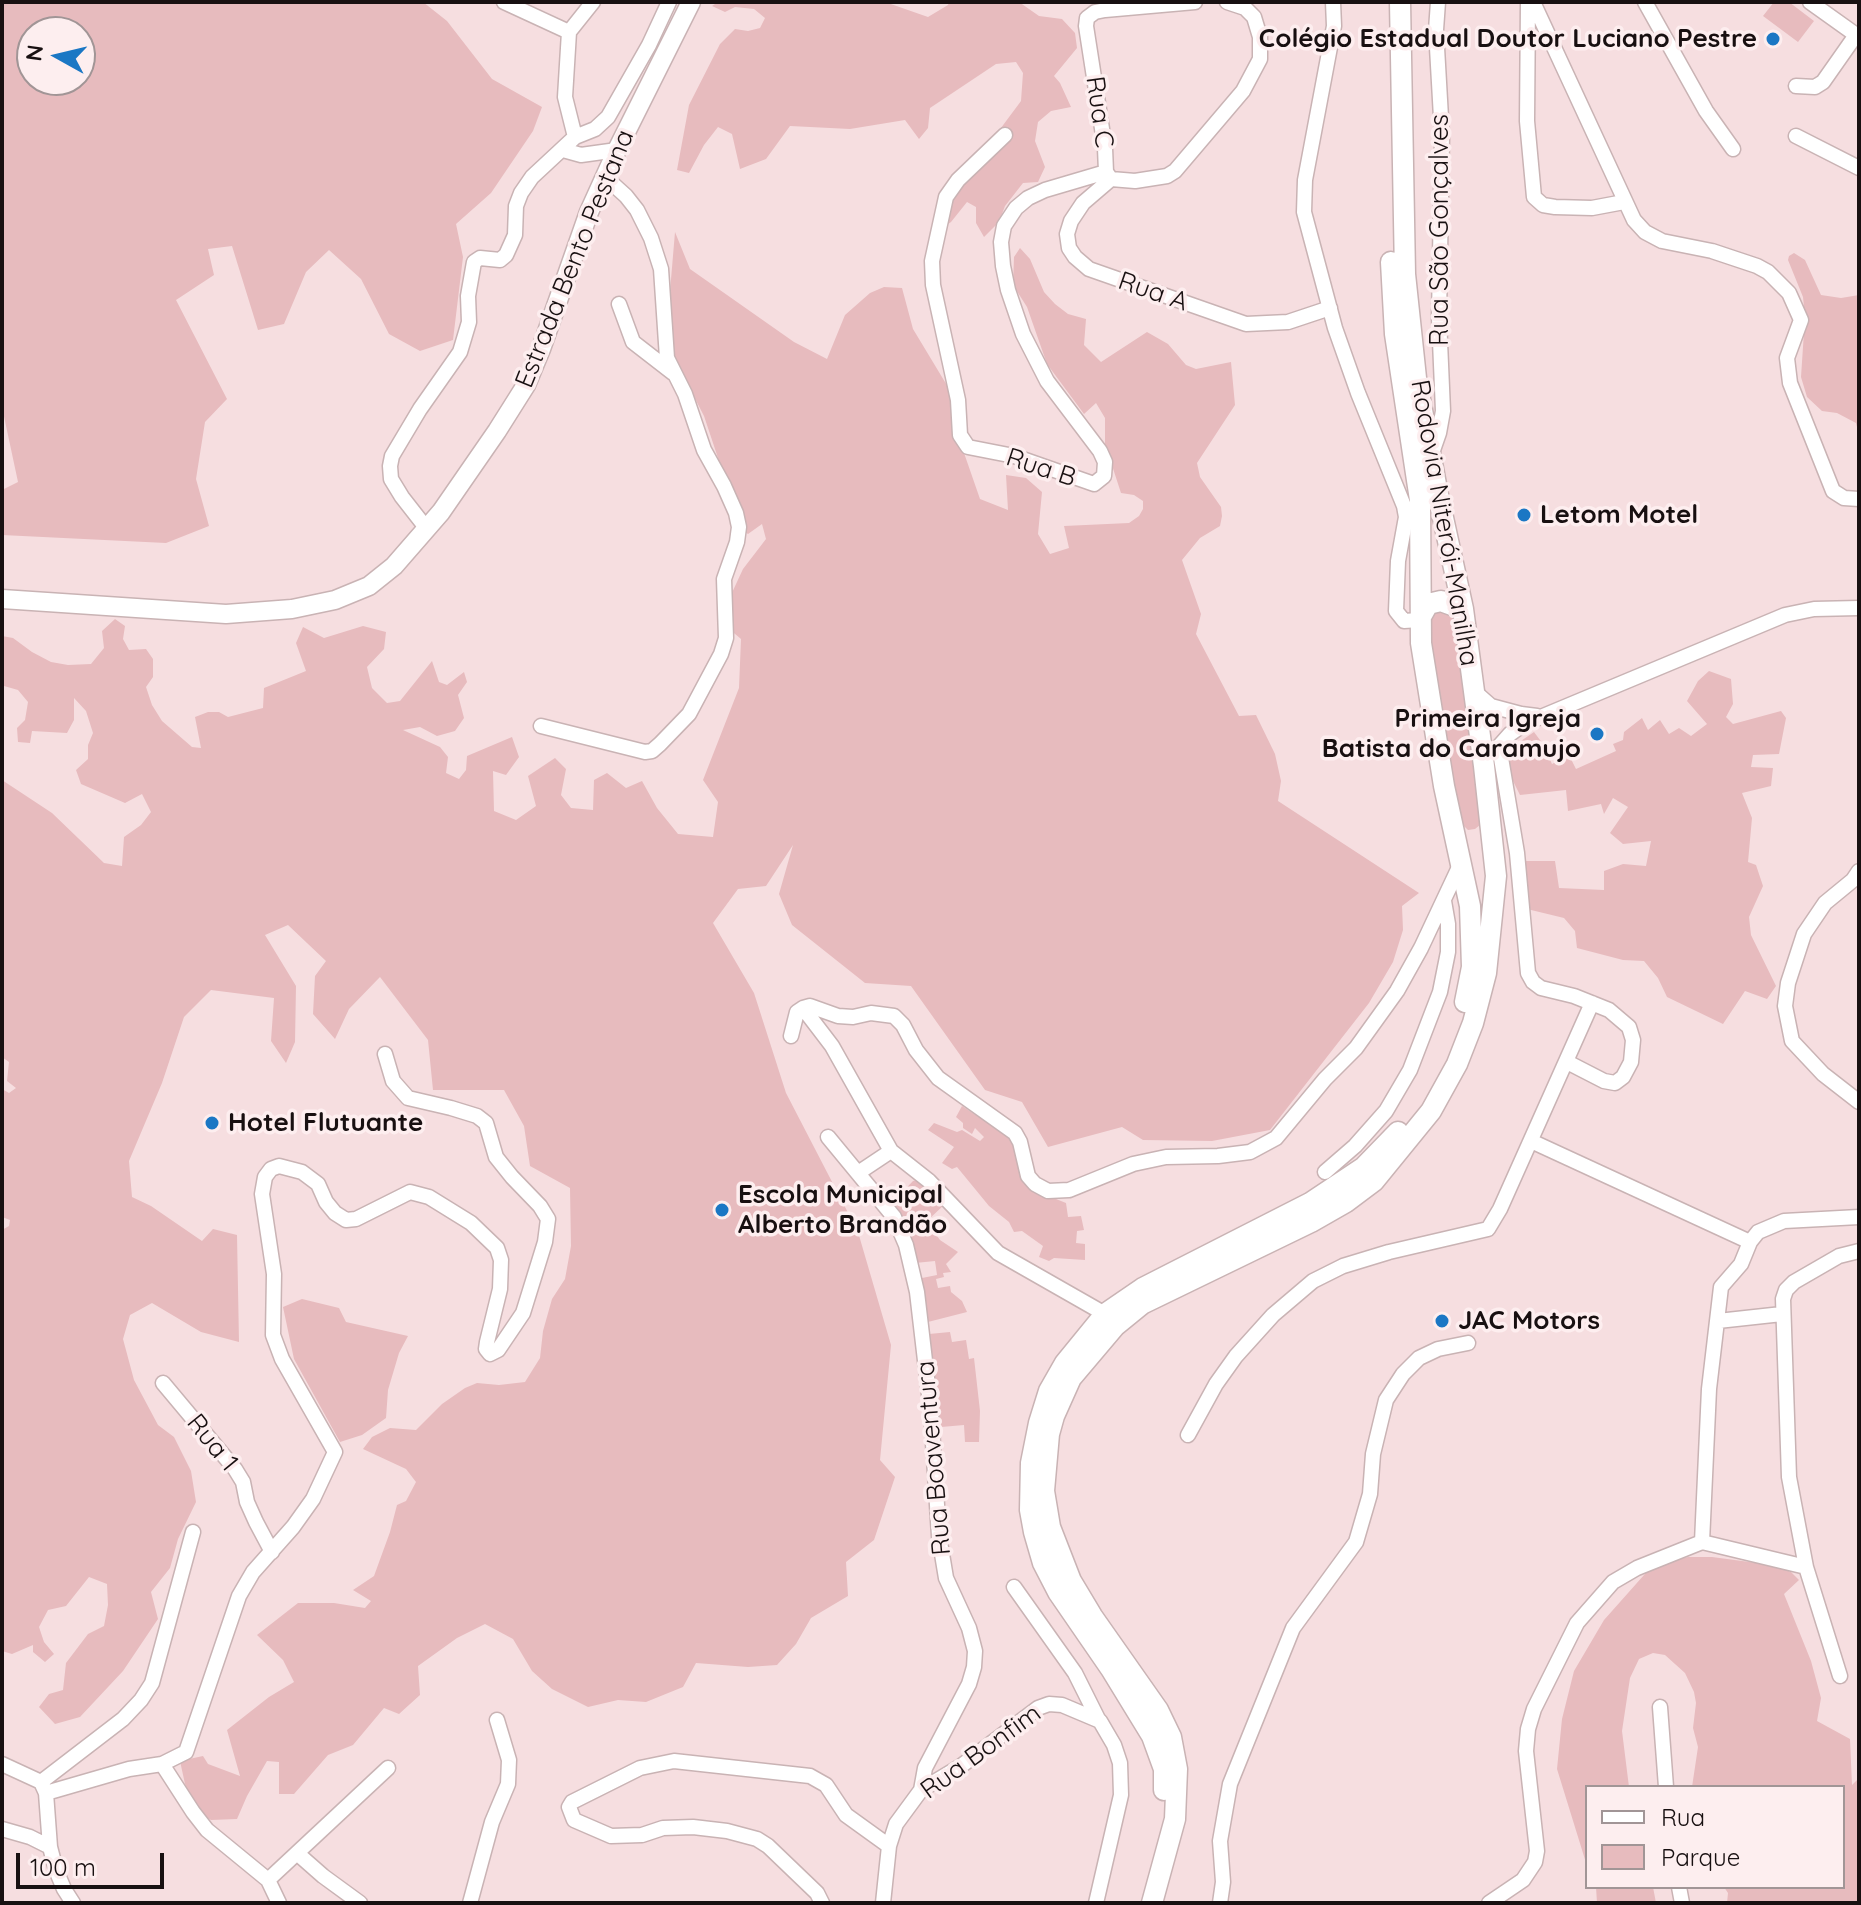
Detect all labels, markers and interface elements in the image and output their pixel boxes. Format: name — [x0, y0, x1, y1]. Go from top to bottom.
north arrow — [16, 16, 96, 96]
place label: Colégio Estadual Doutor Luciano Pestre — [1259, 23, 1757, 55]
marker: Colégio Estadual Doutor Luciano Pestre — [1764, 30, 1782, 48]
text: N — [19, 43, 49, 63]
street label: Rua C — [1079, 74, 1119, 150]
street label: Rua São Gonçalves — [1424, 114, 1456, 346]
street label: Estrada Bento Pestana — [509, 125, 641, 393]
street label: Rua A — [1114, 266, 1192, 318]
street label: Rodovia Niterói-Manilha — [1403, 377, 1485, 669]
street label: Rua B — [1002, 442, 1080, 494]
place label: Letom Motel — [1540, 499, 1698, 531]
marker: Letom Motel — [1515, 506, 1533, 524]
place label: Primeira Igreja Batista do Caramujo — [1322, 703, 1581, 764]
marker: Primeira Igreja Batista do Caramujo — [1588, 725, 1606, 743]
place label: Hotel Flutuante — [228, 1107, 423, 1139]
marker: Hotel Flutuante — [203, 1114, 221, 1132]
place label: Escola Municipal Alberto Brandão — [738, 1179, 947, 1240]
marker: Escola Municipal Alberto Brandão — [713, 1201, 731, 1219]
place label: JAC Motors — [1458, 1305, 1600, 1337]
marker: JAC Motors — [1433, 1312, 1451, 1330]
street label: Rua Boaventura — [910, 1359, 958, 1557]
street label: Rua 1 — [180, 1408, 244, 1478]
street label: Rua Bonfim — [915, 1698, 1047, 1806]
legend — [1585, 1785, 1845, 1889]
text: Rua — [1661, 1802, 1705, 1832]
scale bar — [20, 1837, 168, 1887]
text: Parque — [1661, 1842, 1740, 1872]
text: 100 m — [30, 1852, 96, 1882]

